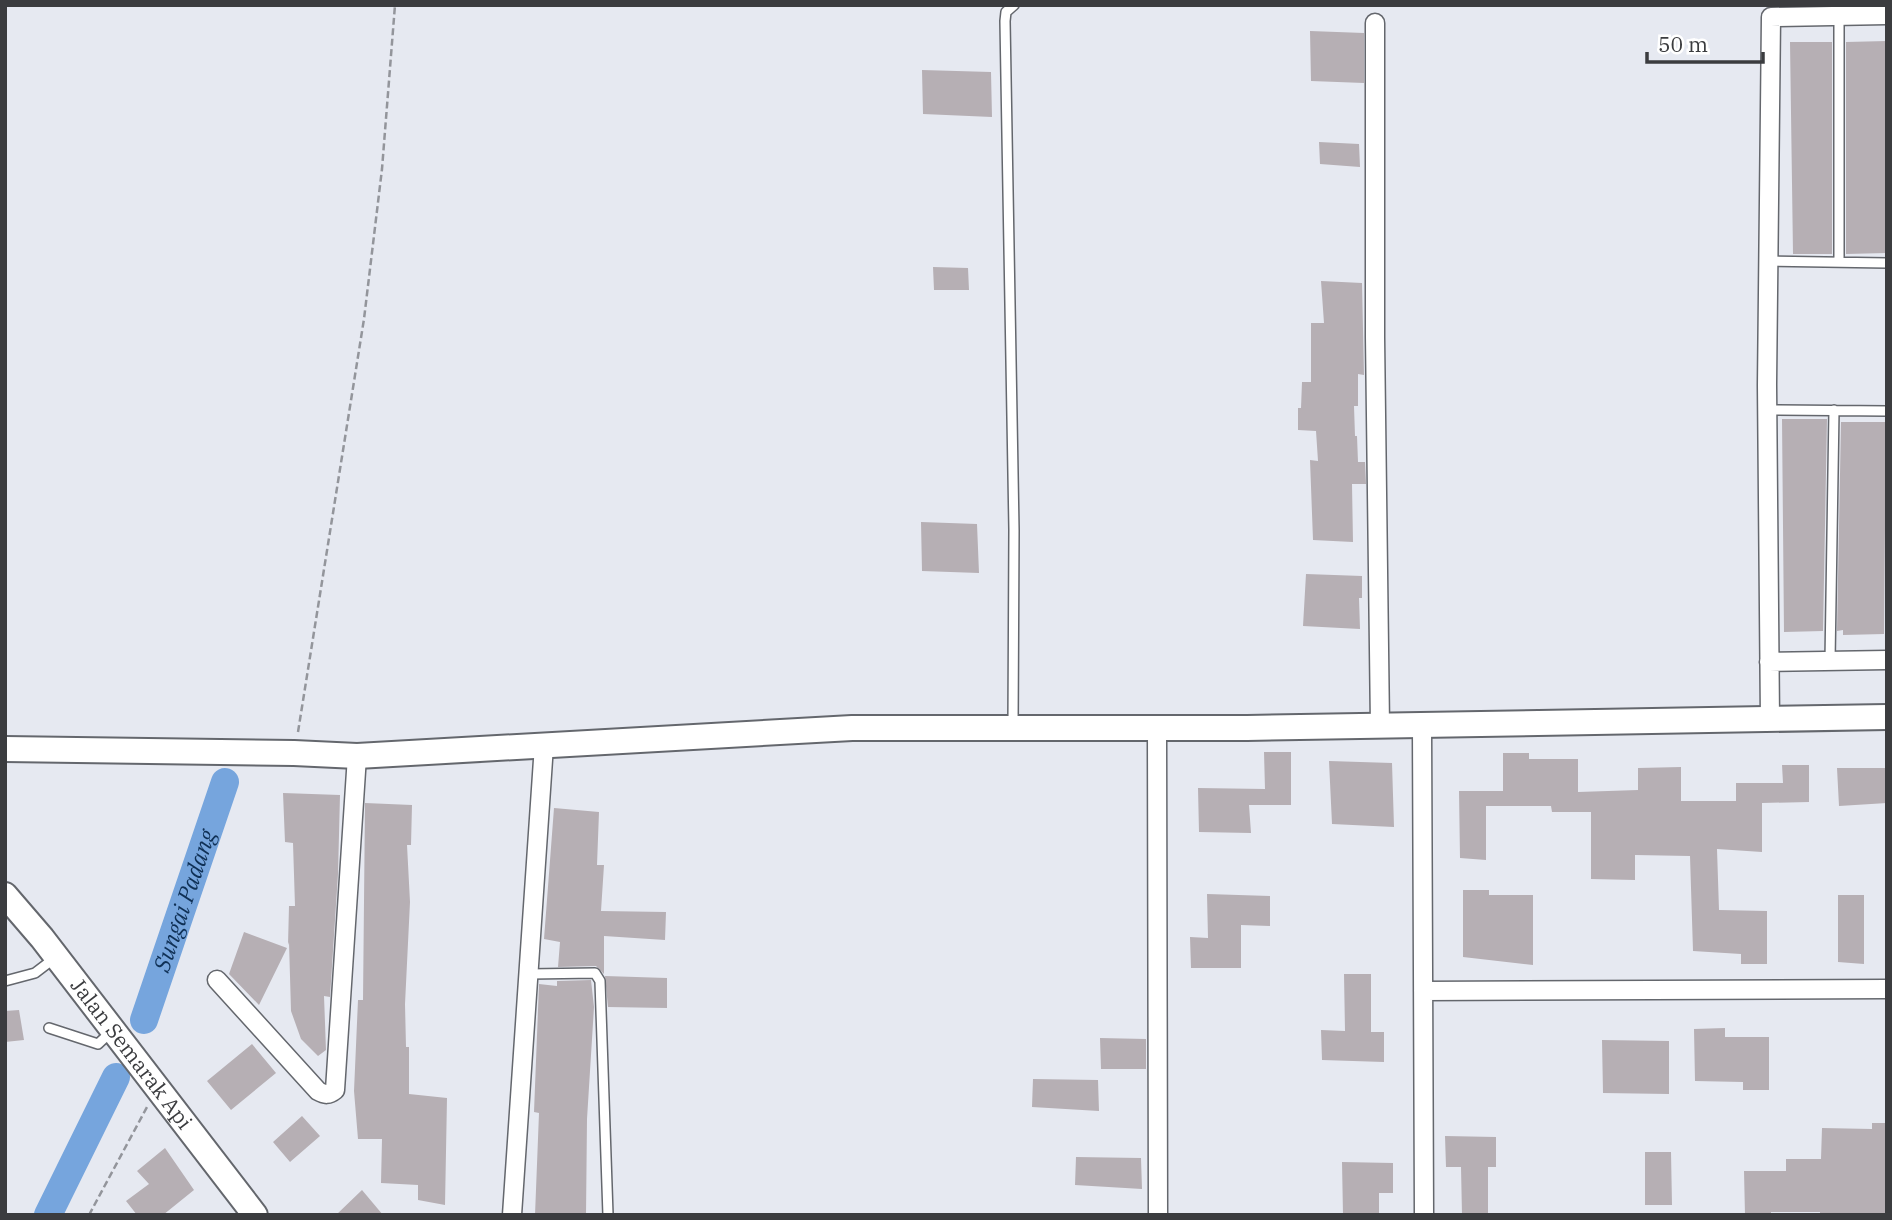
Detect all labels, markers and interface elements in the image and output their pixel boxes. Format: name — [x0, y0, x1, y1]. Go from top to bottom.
scale bar — [1647, 21, 1762, 65]
text: 50 m — [1658, 30, 1708, 58]
water label: Sungai Padang — [145, 824, 222, 976]
street label: Jalan Semarak Api — [65, 972, 199, 1135]

